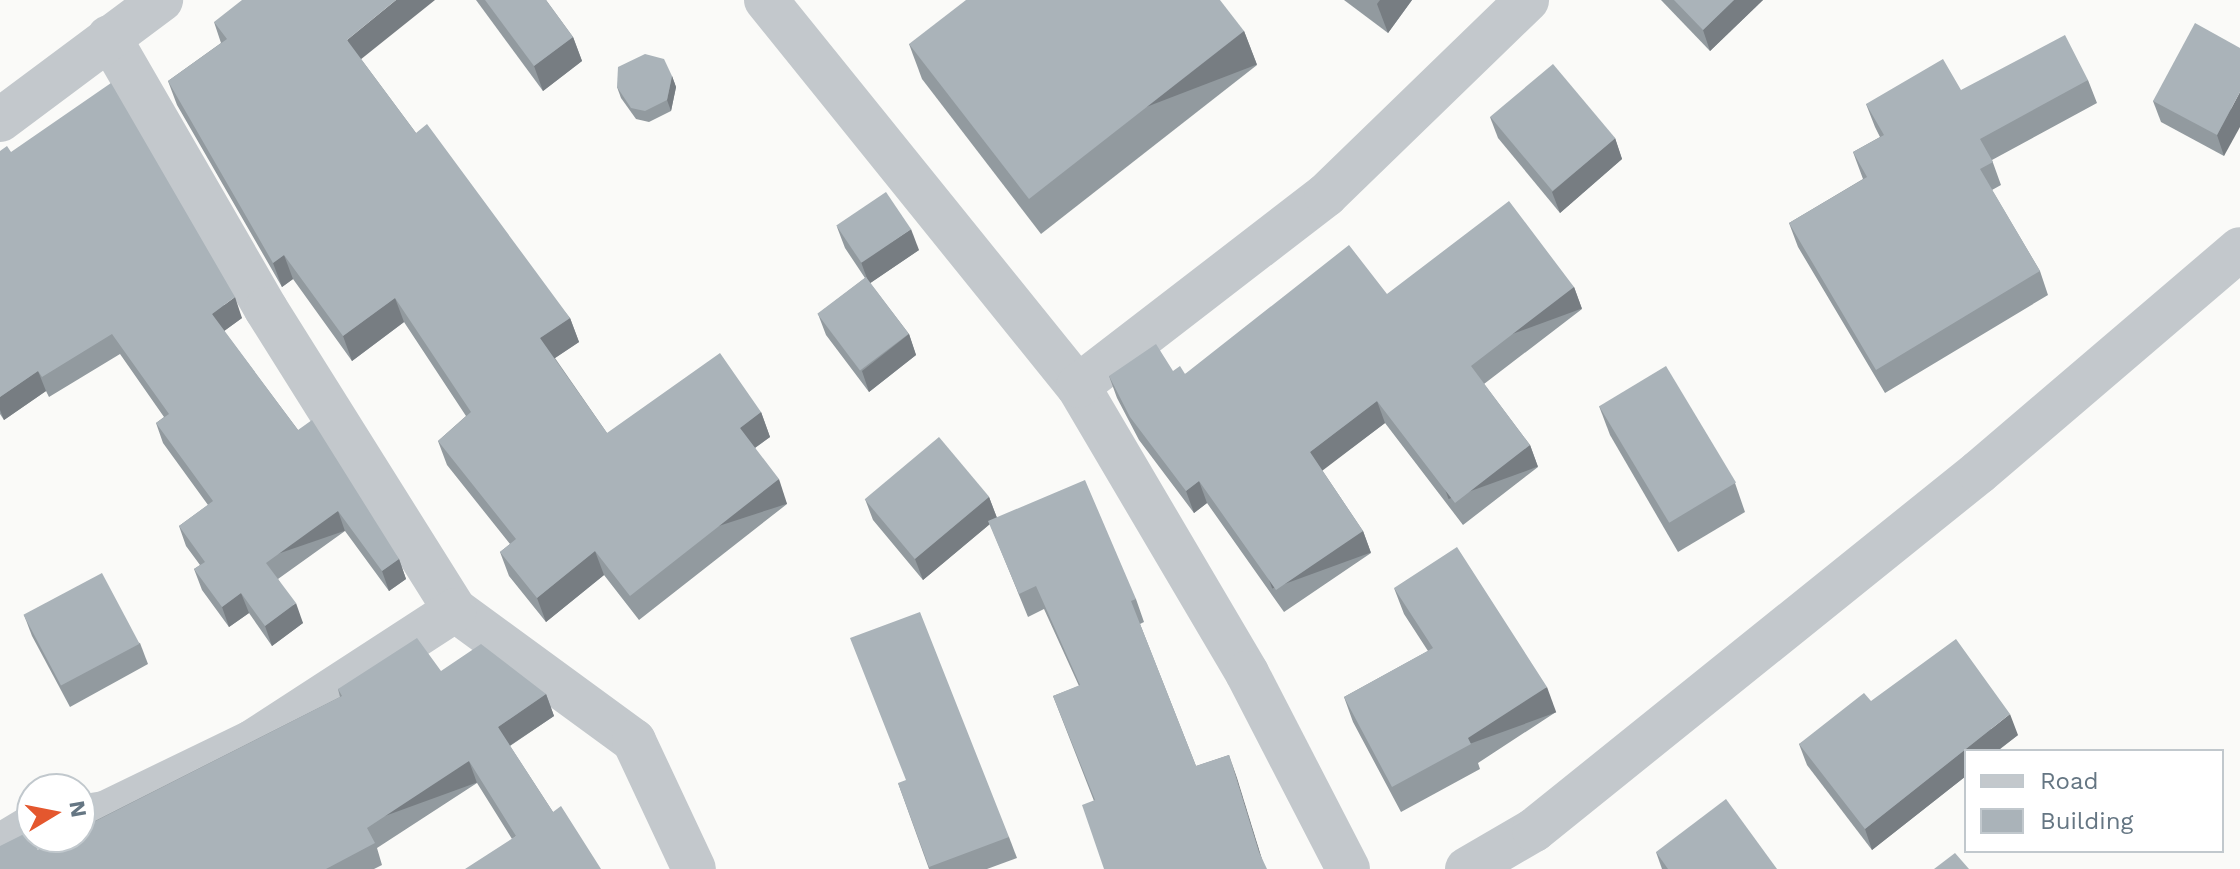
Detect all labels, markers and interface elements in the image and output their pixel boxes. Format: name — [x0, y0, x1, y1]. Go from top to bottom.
legend — [1964, 749, 2224, 853]
text: Road — [2040, 767, 2099, 795]
north arrow — [16, 773, 96, 853]
text: N — [64, 799, 92, 819]
text: Building — [2040, 807, 2133, 835]

